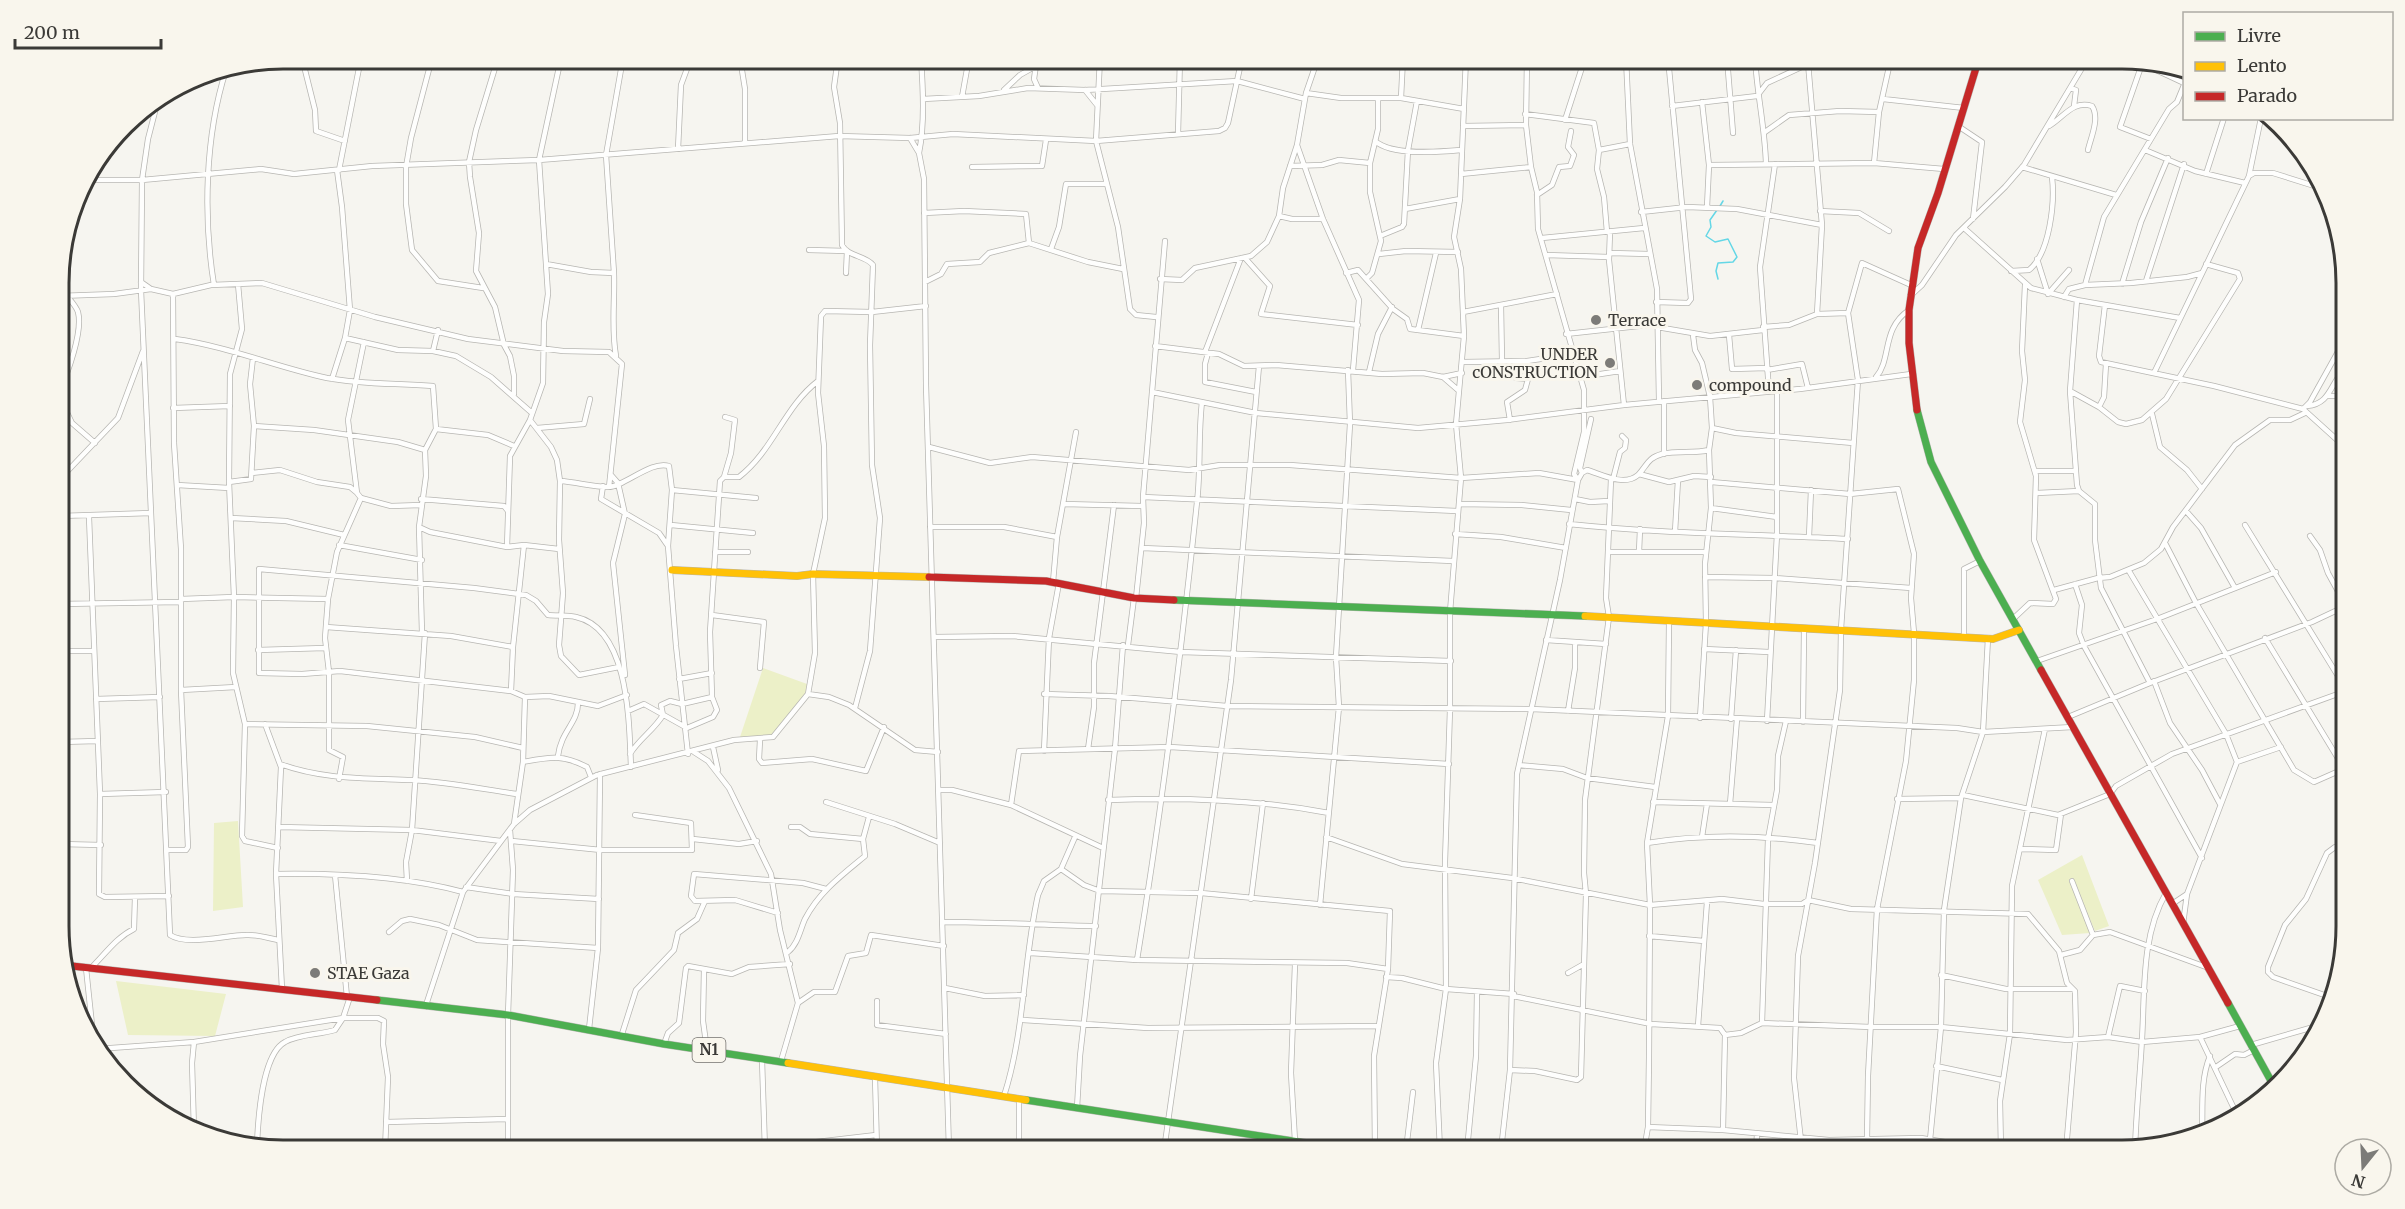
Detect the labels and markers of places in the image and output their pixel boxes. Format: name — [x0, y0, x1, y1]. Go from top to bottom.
place label: Terrace — [1608, 310, 1666, 330]
marker: Terrace — [1589, 313, 1603, 327]
place label: UNDER cONSTRUCTION — [1472, 344, 1599, 382]
marker: UNDER cONSTRUCTION — [1603, 356, 1617, 370]
place label: compound — [1709, 375, 1792, 395]
marker: compound — [1690, 378, 1704, 392]
place label: STAE Gaza — [327, 963, 410, 983]
marker: STAE Gaza — [308, 966, 322, 980]

